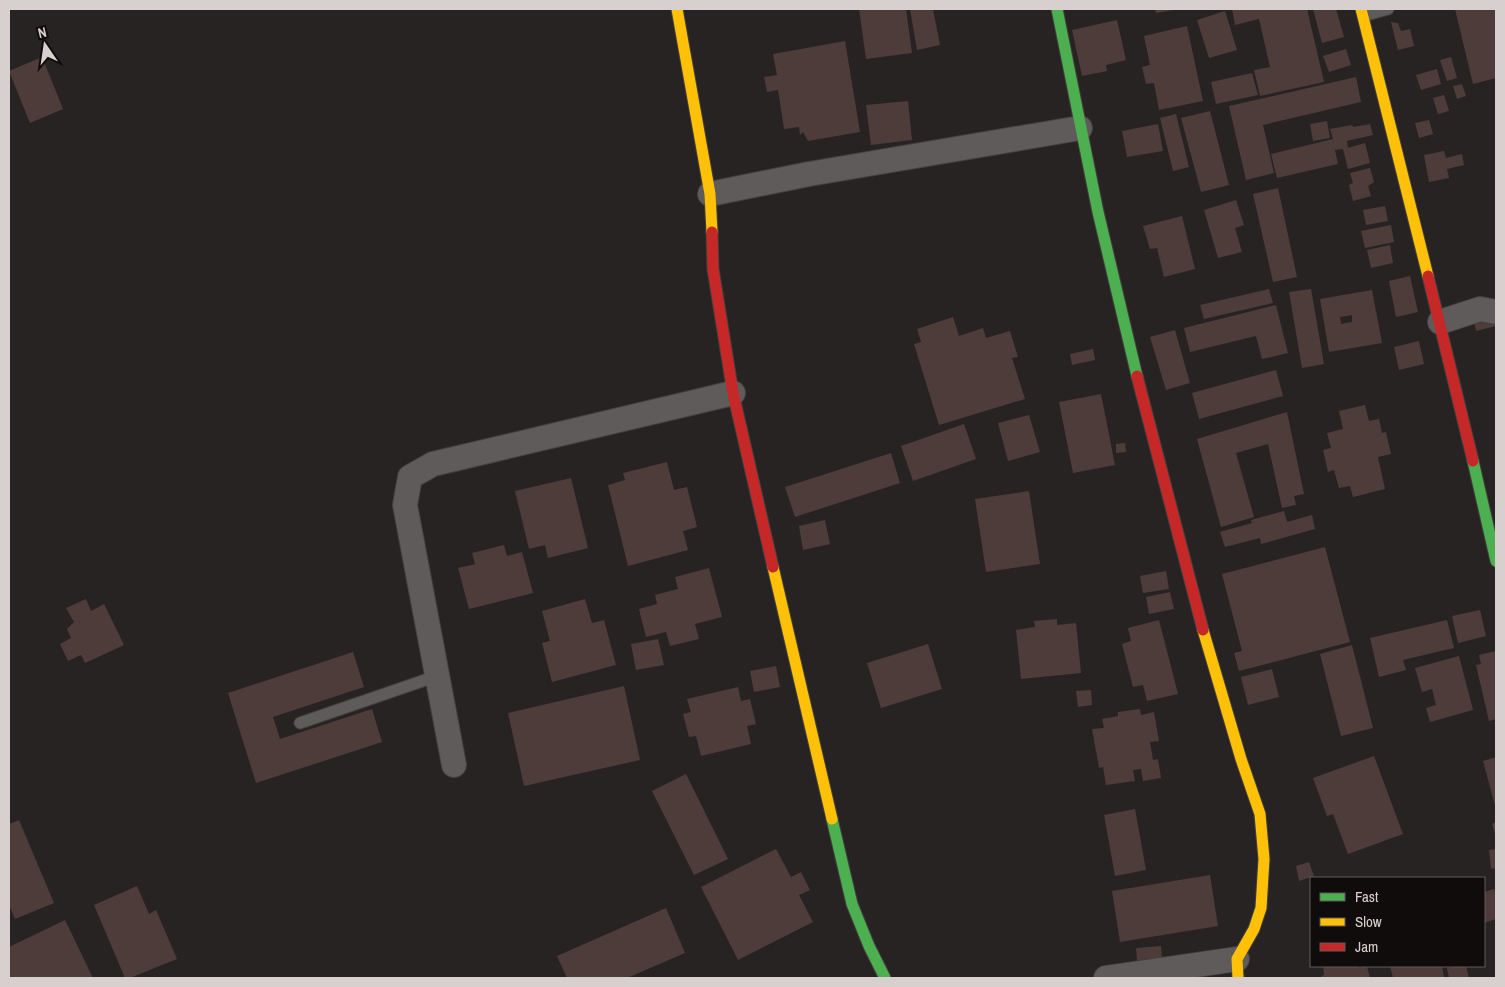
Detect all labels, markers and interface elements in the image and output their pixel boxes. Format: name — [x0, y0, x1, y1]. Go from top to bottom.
north arrow — [20, 20, 70, 70]
text: N — [36, 23, 48, 42]
legend — [1310, 877, 1485, 967]
text: Fast — [1355, 886, 1379, 907]
text: Slow — [1355, 911, 1382, 932]
text: Jam — [1355, 936, 1378, 957]

